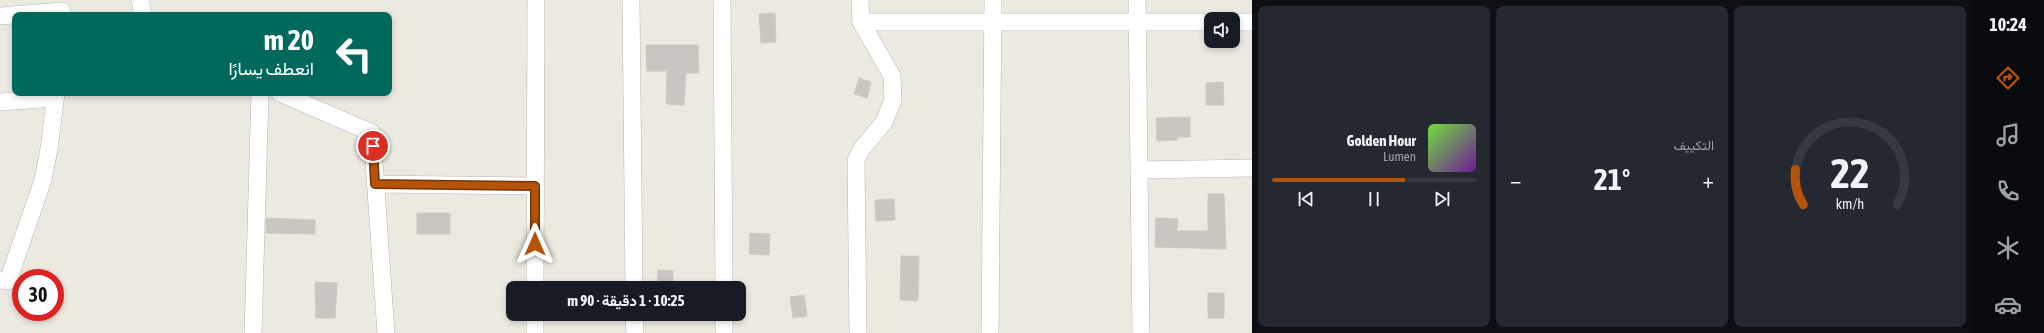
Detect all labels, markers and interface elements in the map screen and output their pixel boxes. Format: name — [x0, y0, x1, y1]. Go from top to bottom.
map controls — [1204, 12, 1240, 48]
button: sound — [1204, 12, 1240, 48]
text: 10:24 — [1989, 14, 2027, 35]
text: 20 m — [264, 24, 314, 56]
icon: left — [328, 28, 380, 80]
text: انعطف يسارًا — [228, 58, 314, 79]
icon: directions — [1994, 64, 2022, 92]
icon: music — [1994, 121, 2022, 149]
pin — [356, 129, 390, 163]
text: Golden Hour — [1346, 132, 1416, 149]
icon: arrive — [362, 135, 384, 157]
text: التكييف — [1674, 138, 1714, 153]
text: 22 — [1830, 148, 1870, 196]
text: Lumen — [1383, 149, 1416, 164]
text: 21° — [1594, 162, 1630, 196]
text: − — [1510, 167, 1521, 193]
text: + — [1703, 167, 1714, 193]
icon: phone — [1994, 177, 2022, 205]
icon: previous — [1295, 188, 1317, 210]
icon: pause — [1363, 188, 1385, 210]
icon: next — [1431, 188, 1453, 210]
text: km/h — [1836, 195, 1864, 211]
position arrow — [514, 223, 556, 265]
icon: climate — [1994, 234, 2022, 262]
speed limit sign: 30 — [12, 269, 64, 321]
icon: car — [1994, 291, 2022, 319]
text: 10:25 · 1 دقيقة · 90 m — [567, 292, 685, 309]

